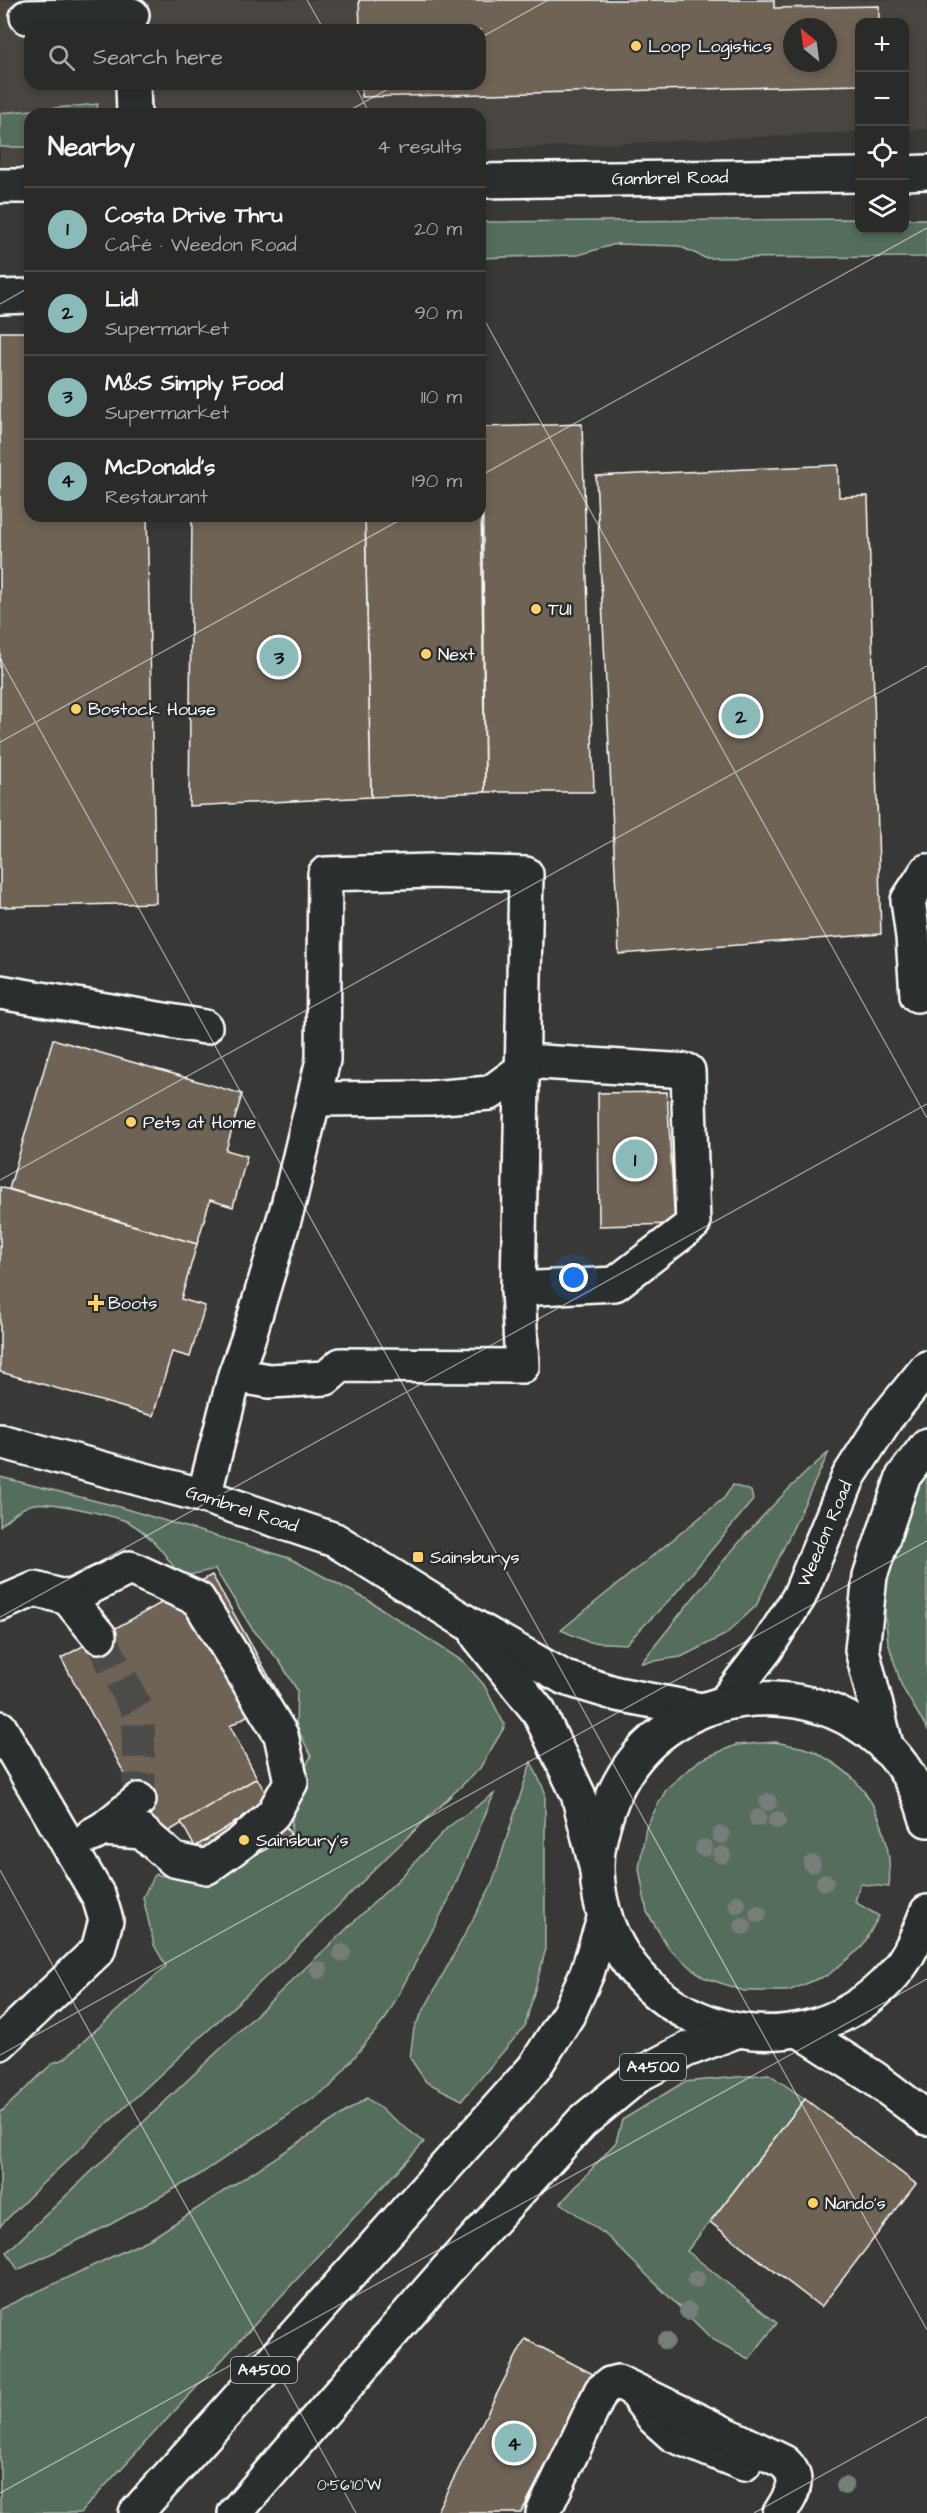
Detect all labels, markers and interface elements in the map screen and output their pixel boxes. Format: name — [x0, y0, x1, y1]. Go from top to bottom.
north arrow — [783, 18, 837, 72]
map controls — [855, 18, 909, 234]
button: + — [855, 18, 909, 72]
search box — [24, 24, 486, 90]
place label: Loop Logistics — [648, 34, 772, 60]
marker: Loop Logistics — [629, 39, 643, 53]
icon: search — [45, 41, 78, 74]
text: Search here — [93, 42, 223, 73]
button: − — [855, 72, 909, 126]
button: locate — [855, 126, 909, 180]
text: Nearby — [48, 129, 135, 165]
text: 4 results — [377, 133, 462, 161]
street label: Gambrel Road — [611, 164, 729, 192]
button: layers — [855, 180, 909, 234]
text: Costa Drive Thru — [105, 200, 283, 231]
text: 1 — [66, 215, 69, 243]
text: 20 m — [414, 215, 462, 243]
text: Café · Weedon Road — [105, 231, 297, 259]
text: Lidl — [105, 284, 138, 315]
text: 2 — [62, 299, 73, 327]
text: 90 m — [414, 299, 462, 327]
text: Supermarket — [105, 315, 229, 343]
text: M&S Simply Food — [105, 368, 283, 399]
text: 3 — [62, 383, 73, 411]
text: 110 m — [421, 383, 462, 411]
text: Supermarket — [105, 399, 229, 427]
text: McDonald's — [105, 452, 215, 483]
text: 4 — [61, 467, 74, 495]
text: 190 m — [412, 467, 462, 495]
text: Restaurant — [105, 483, 208, 511]
place label: TUI — [548, 597, 572, 622]
marker: TUI — [529, 602, 543, 616]
pin: 3 — [260, 634, 298, 680]
place label: Next — [438, 642, 475, 667]
marker: Next — [419, 647, 433, 661]
pin: 2 — [722, 694, 760, 738]
place label: Bostock House — [88, 697, 216, 722]
marker: Bostock House — [69, 702, 83, 716]
place label: Pets at Home — [143, 1110, 256, 1135]
marker: Pets at Home — [124, 1115, 138, 1129]
pin: 1 — [616, 1136, 654, 1182]
your location — [559, 1263, 588, 1292]
place label: Boots — [108, 1291, 157, 1316]
marker: Boots — [89, 1296, 103, 1310]
street label: Weedon Road — [791, 1477, 859, 1591]
street label: Gambrel Road — [183, 1479, 301, 1539]
place label: Sainsburys — [430, 1545, 520, 1571]
marker: Sainsburys — [411, 1550, 425, 1564]
place label: Sainsbury's — [256, 1828, 349, 1854]
marker: Sainsbury's — [237, 1833, 251, 1847]
road number: A4500 — [620, 2054, 686, 2080]
place label: Nando's — [825, 2191, 886, 2216]
marker: Nando's — [806, 2196, 820, 2210]
road number: A4500 — [231, 2357, 297, 2383]
pin: 4 — [494, 2420, 534, 2466]
text: 0°56'10"W — [317, 2475, 381, 2496]

